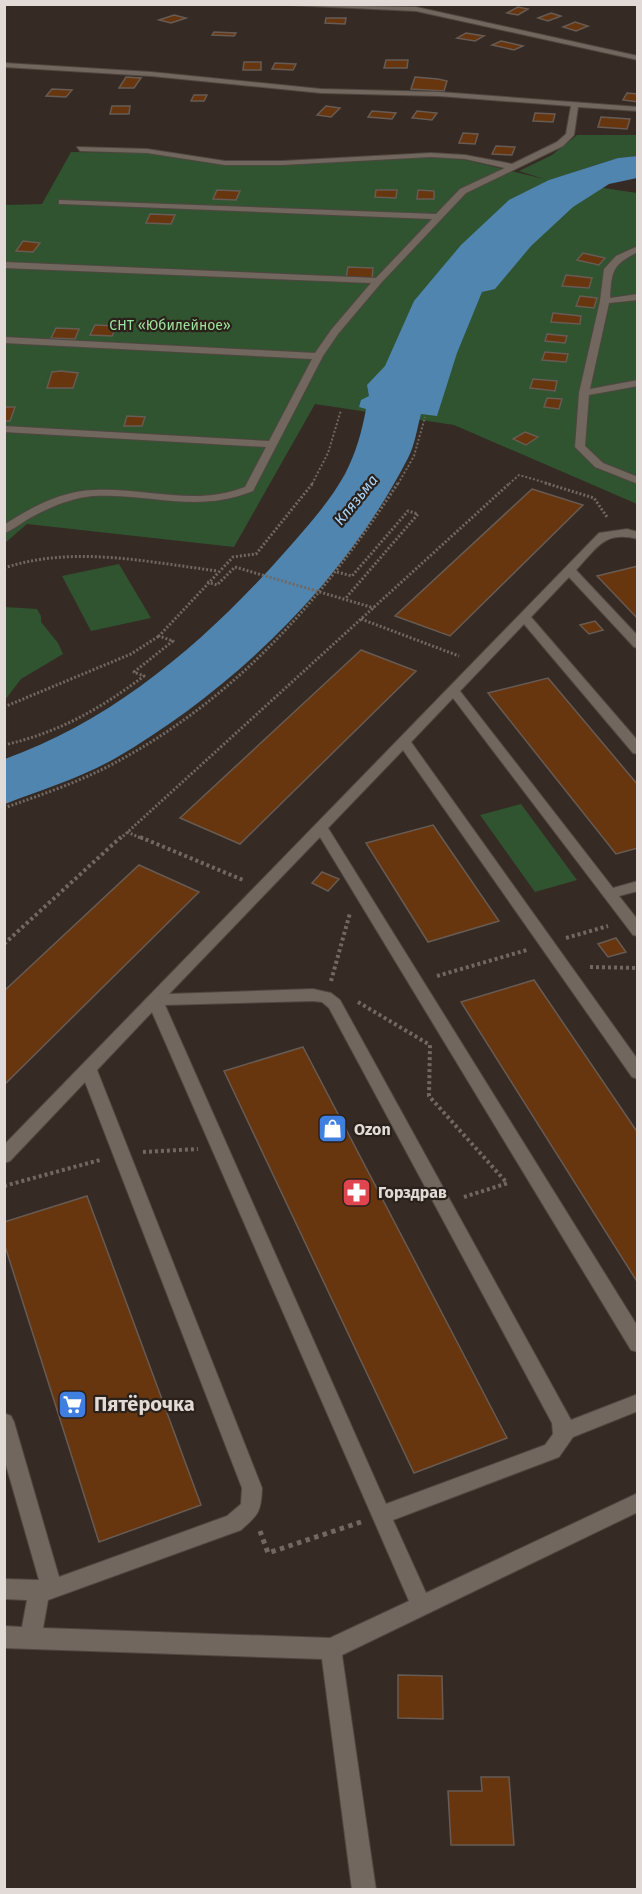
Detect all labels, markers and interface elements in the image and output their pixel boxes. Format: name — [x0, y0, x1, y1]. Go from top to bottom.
park label: СНТ «Юбилейное» — [109, 317, 231, 334]
water label: Клязьма — [330, 471, 382, 529]
shop icon: Ozon — [317, 1113, 349, 1145]
place label: Ozon — [354, 1120, 391, 1139]
pharmacy icon: Горздрав — [341, 1176, 373, 1208]
place label: Горздрав — [378, 1183, 447, 1202]
supermarket icon: Пятёрочка — [57, 1388, 89, 1420]
place label: Пятёрочка — [94, 1392, 195, 1416]

